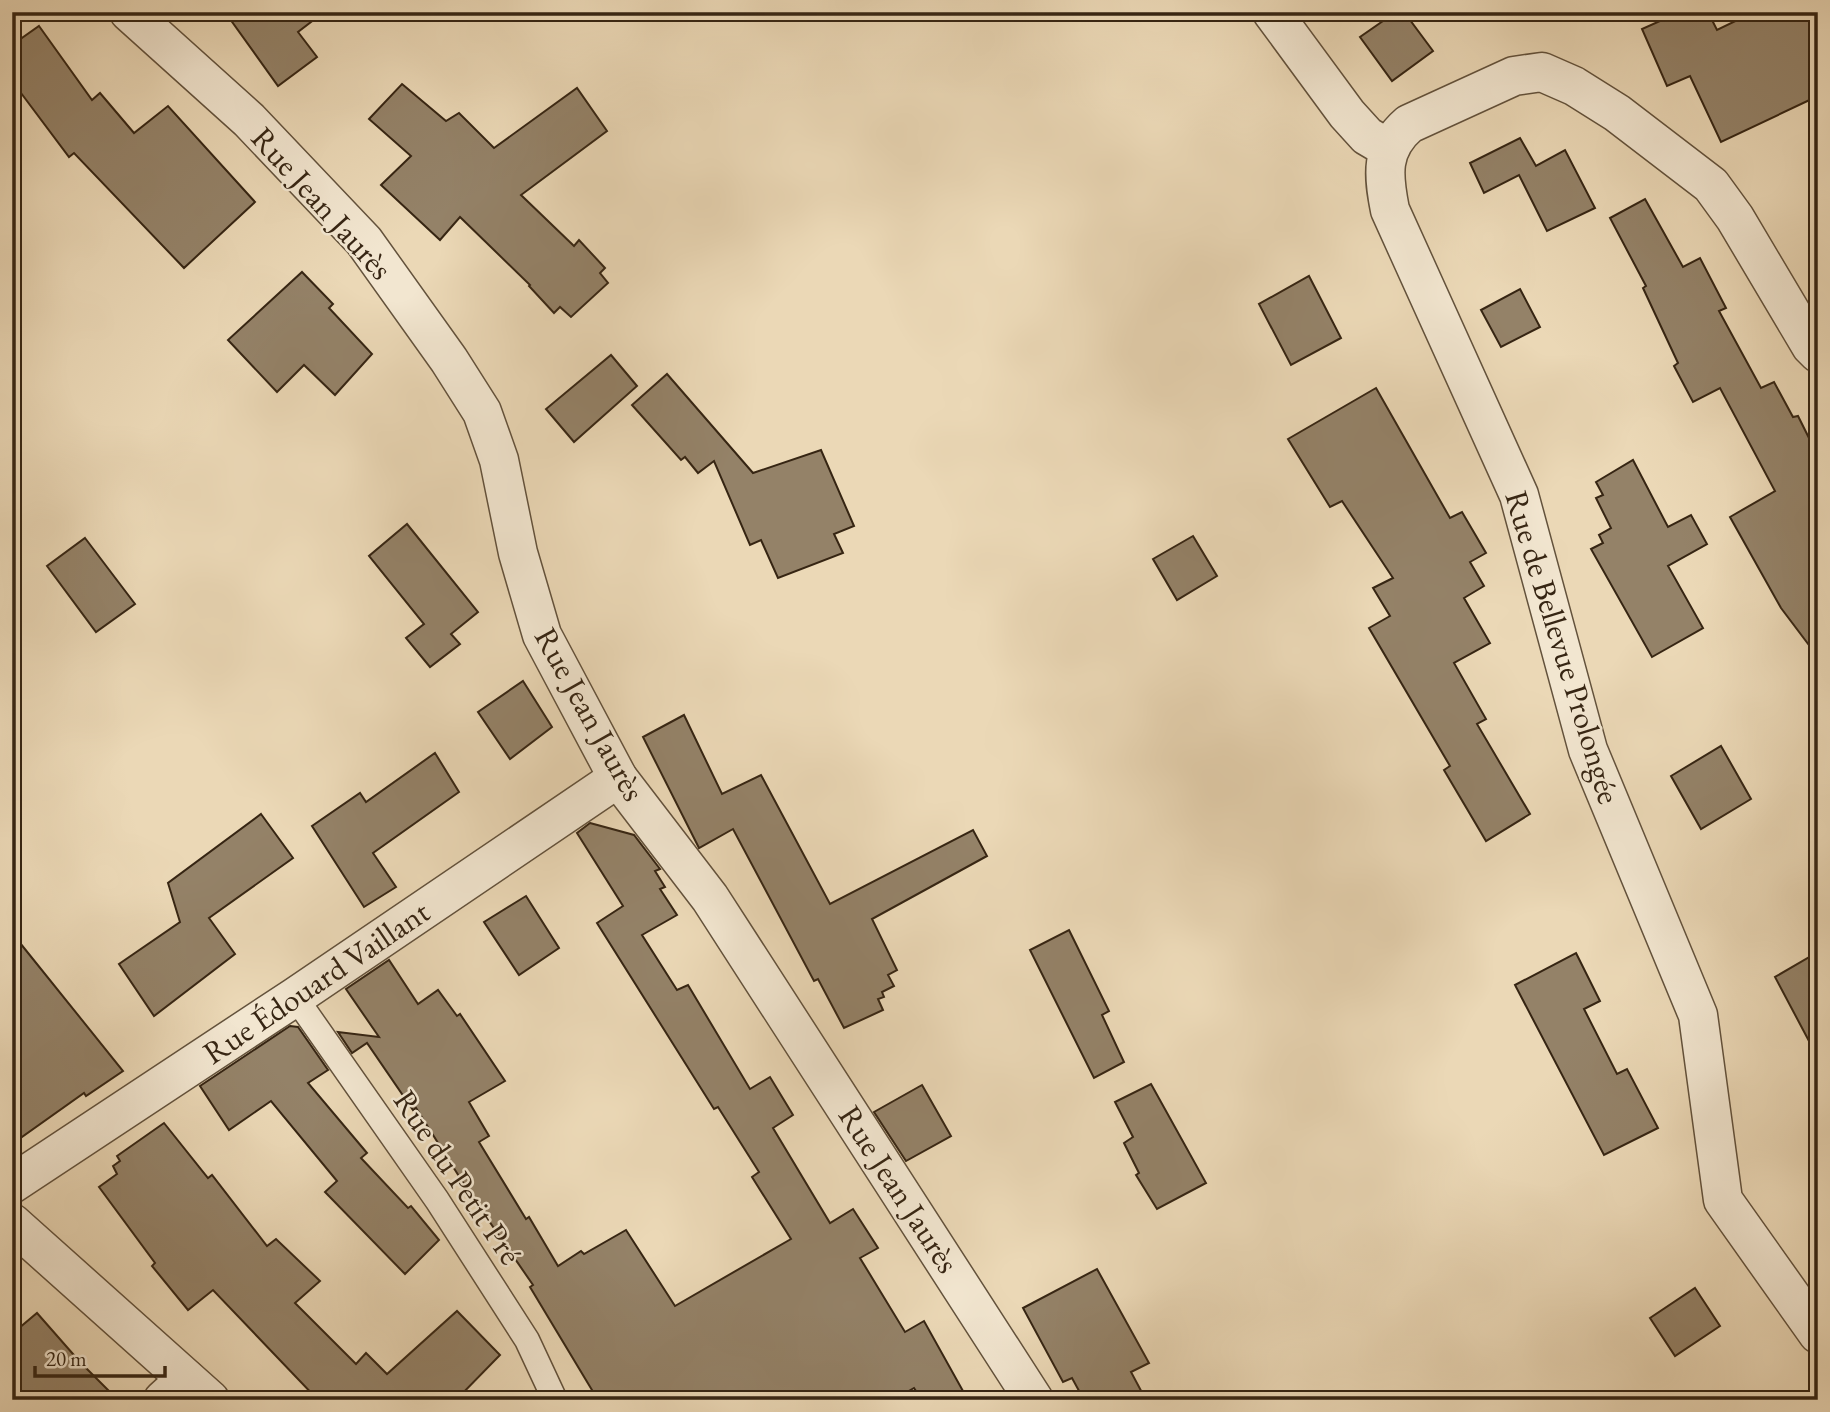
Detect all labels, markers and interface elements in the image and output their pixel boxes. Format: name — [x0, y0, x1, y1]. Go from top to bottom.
street label: Rue Jean Jaurès — [242, 118, 402, 288]
street label: Rue de Bellevue Prolongée — [1495, 485, 1631, 809]
street label: Rue Jean Jaurès — [525, 620, 655, 808]
street label: Rue Édouard Vaillant — [195, 891, 437, 1073]
street label: Rue du Petit Pré — [384, 1082, 532, 1272]
street label: Rue Jean Jaurès — [829, 1097, 969, 1281]
scale bar — [35, 1335, 164, 1379]
text: 20 m — [46, 1345, 87, 1372]

